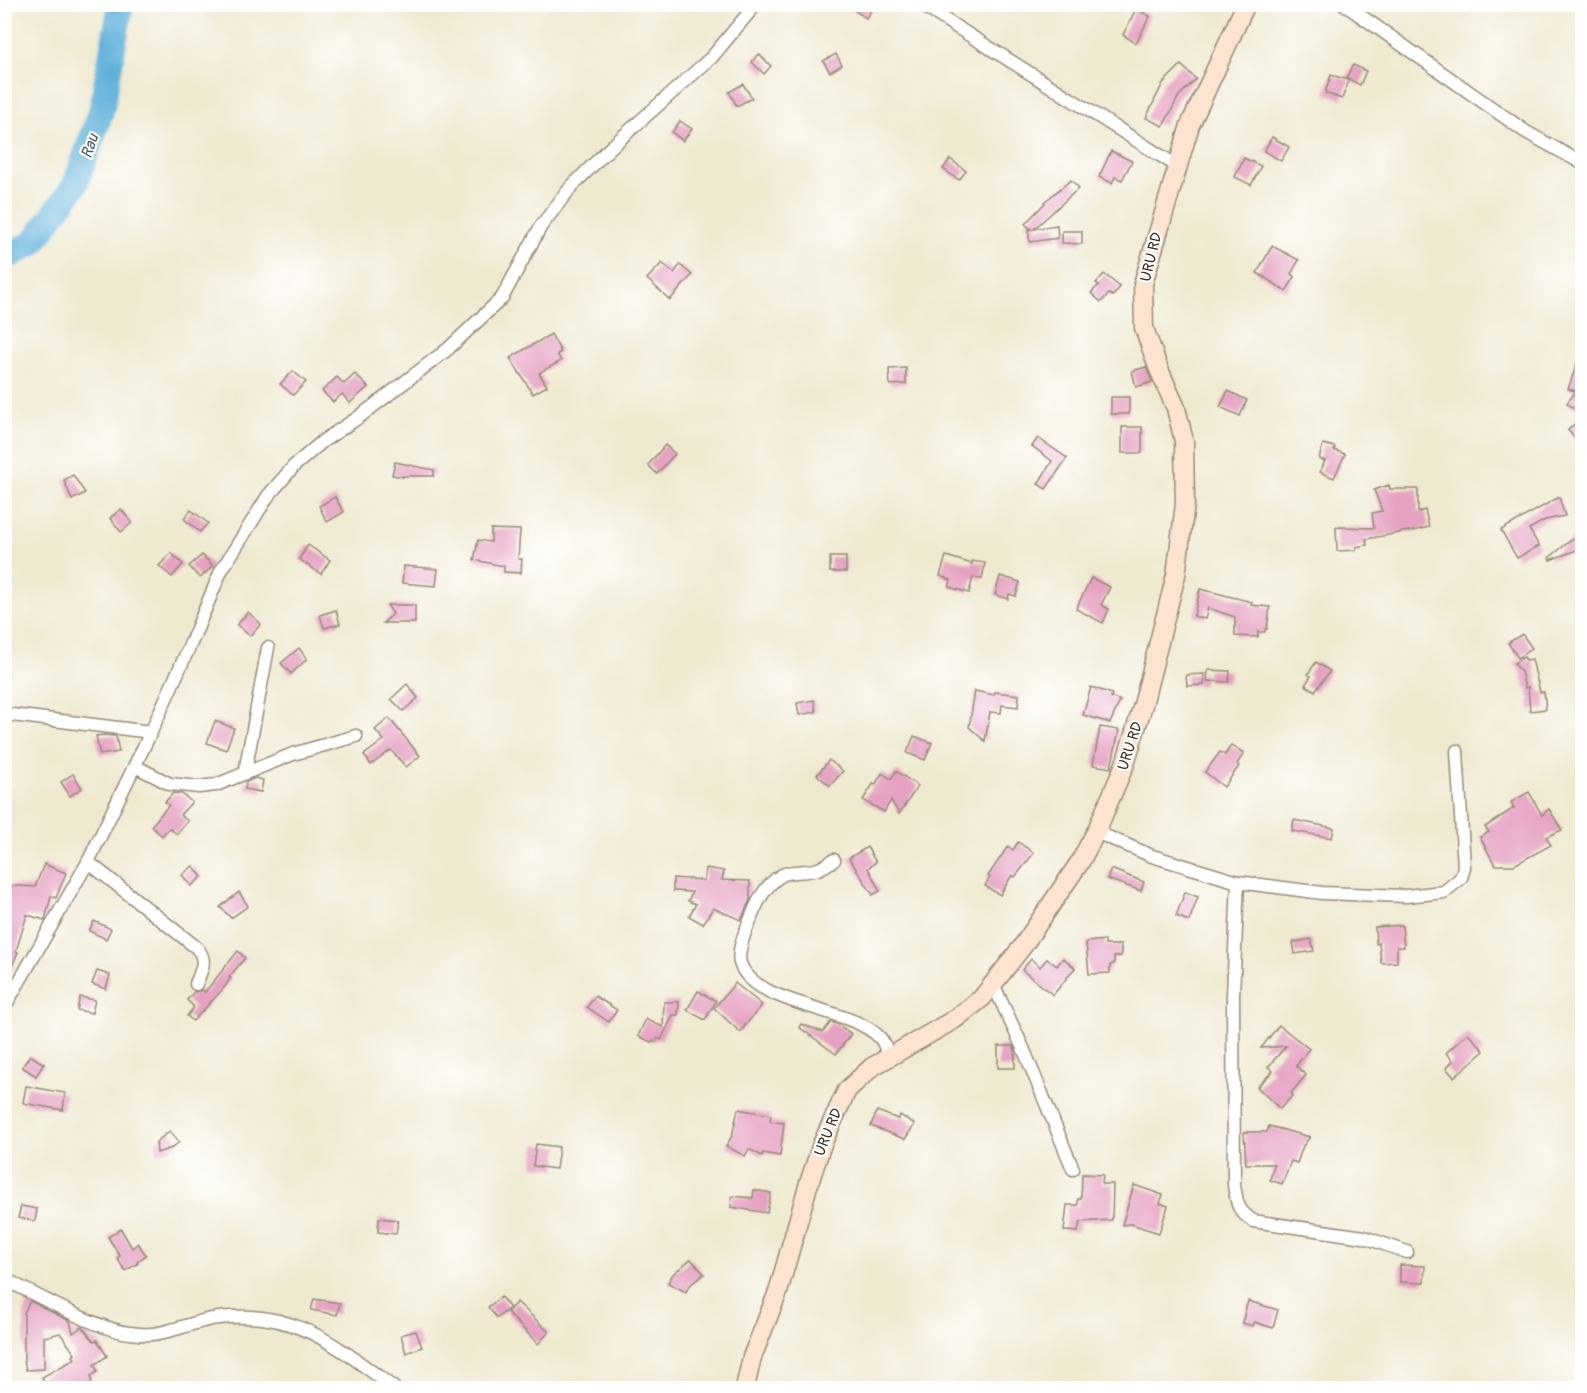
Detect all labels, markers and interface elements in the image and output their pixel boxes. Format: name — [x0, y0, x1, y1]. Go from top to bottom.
water label: Rau — [77, 131, 104, 161]
street label: URU RD — [1136, 231, 1167, 284]
street label: URU RD — [1114, 719, 1147, 773]
street label: URU RD — [810, 1105, 847, 1159]

